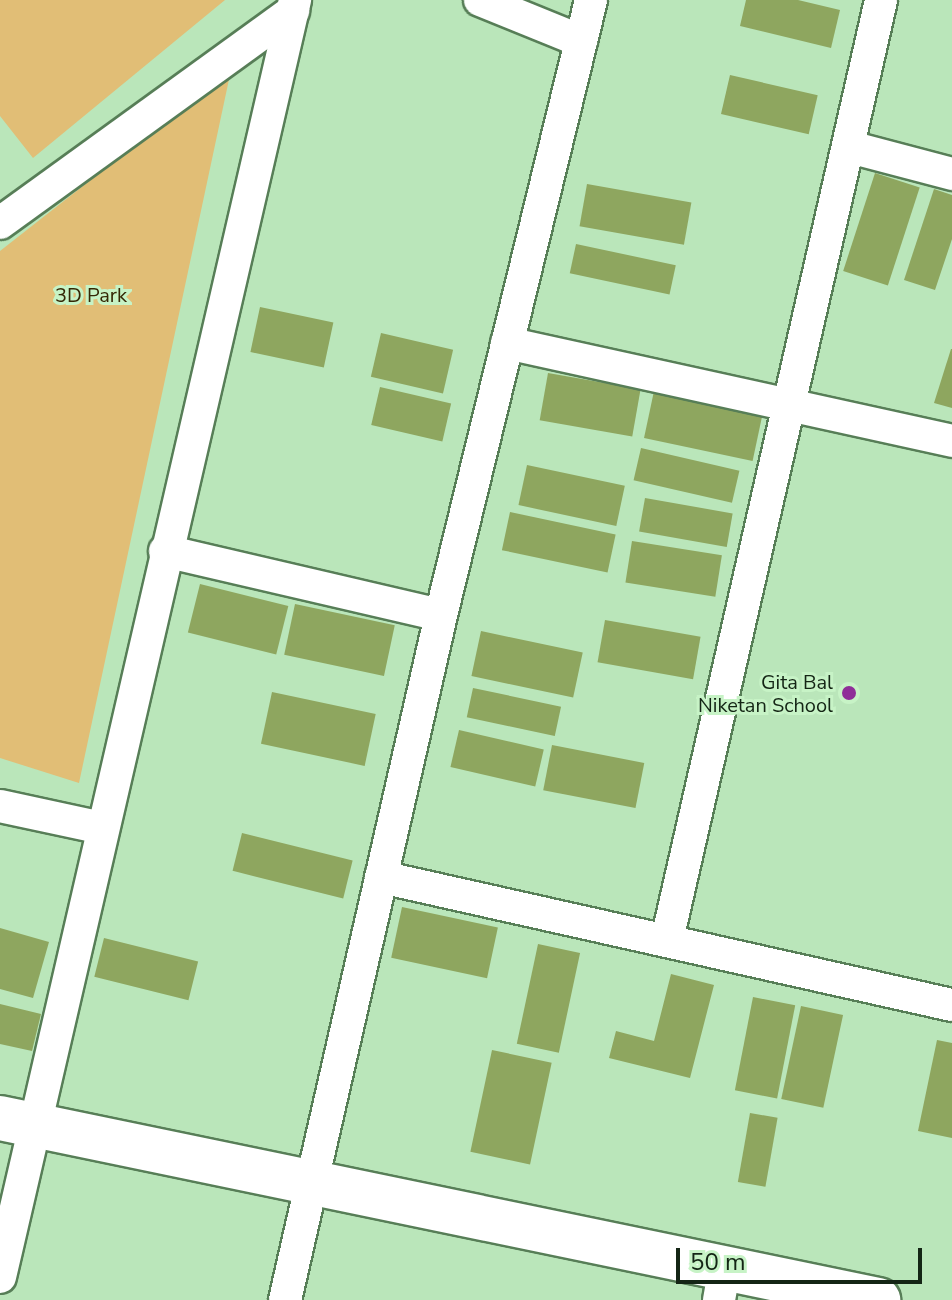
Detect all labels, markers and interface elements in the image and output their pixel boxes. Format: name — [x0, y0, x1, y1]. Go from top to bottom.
park label: 3D Park — [55, 283, 127, 307]
place label: Gita Bal Niketan School — [698, 670, 833, 717]
marker: Gita Bal Niketan School — [840, 684, 858, 702]
scale bar — [680, 1232, 926, 1282]
text: 50 m — [690, 1246, 746, 1278]

